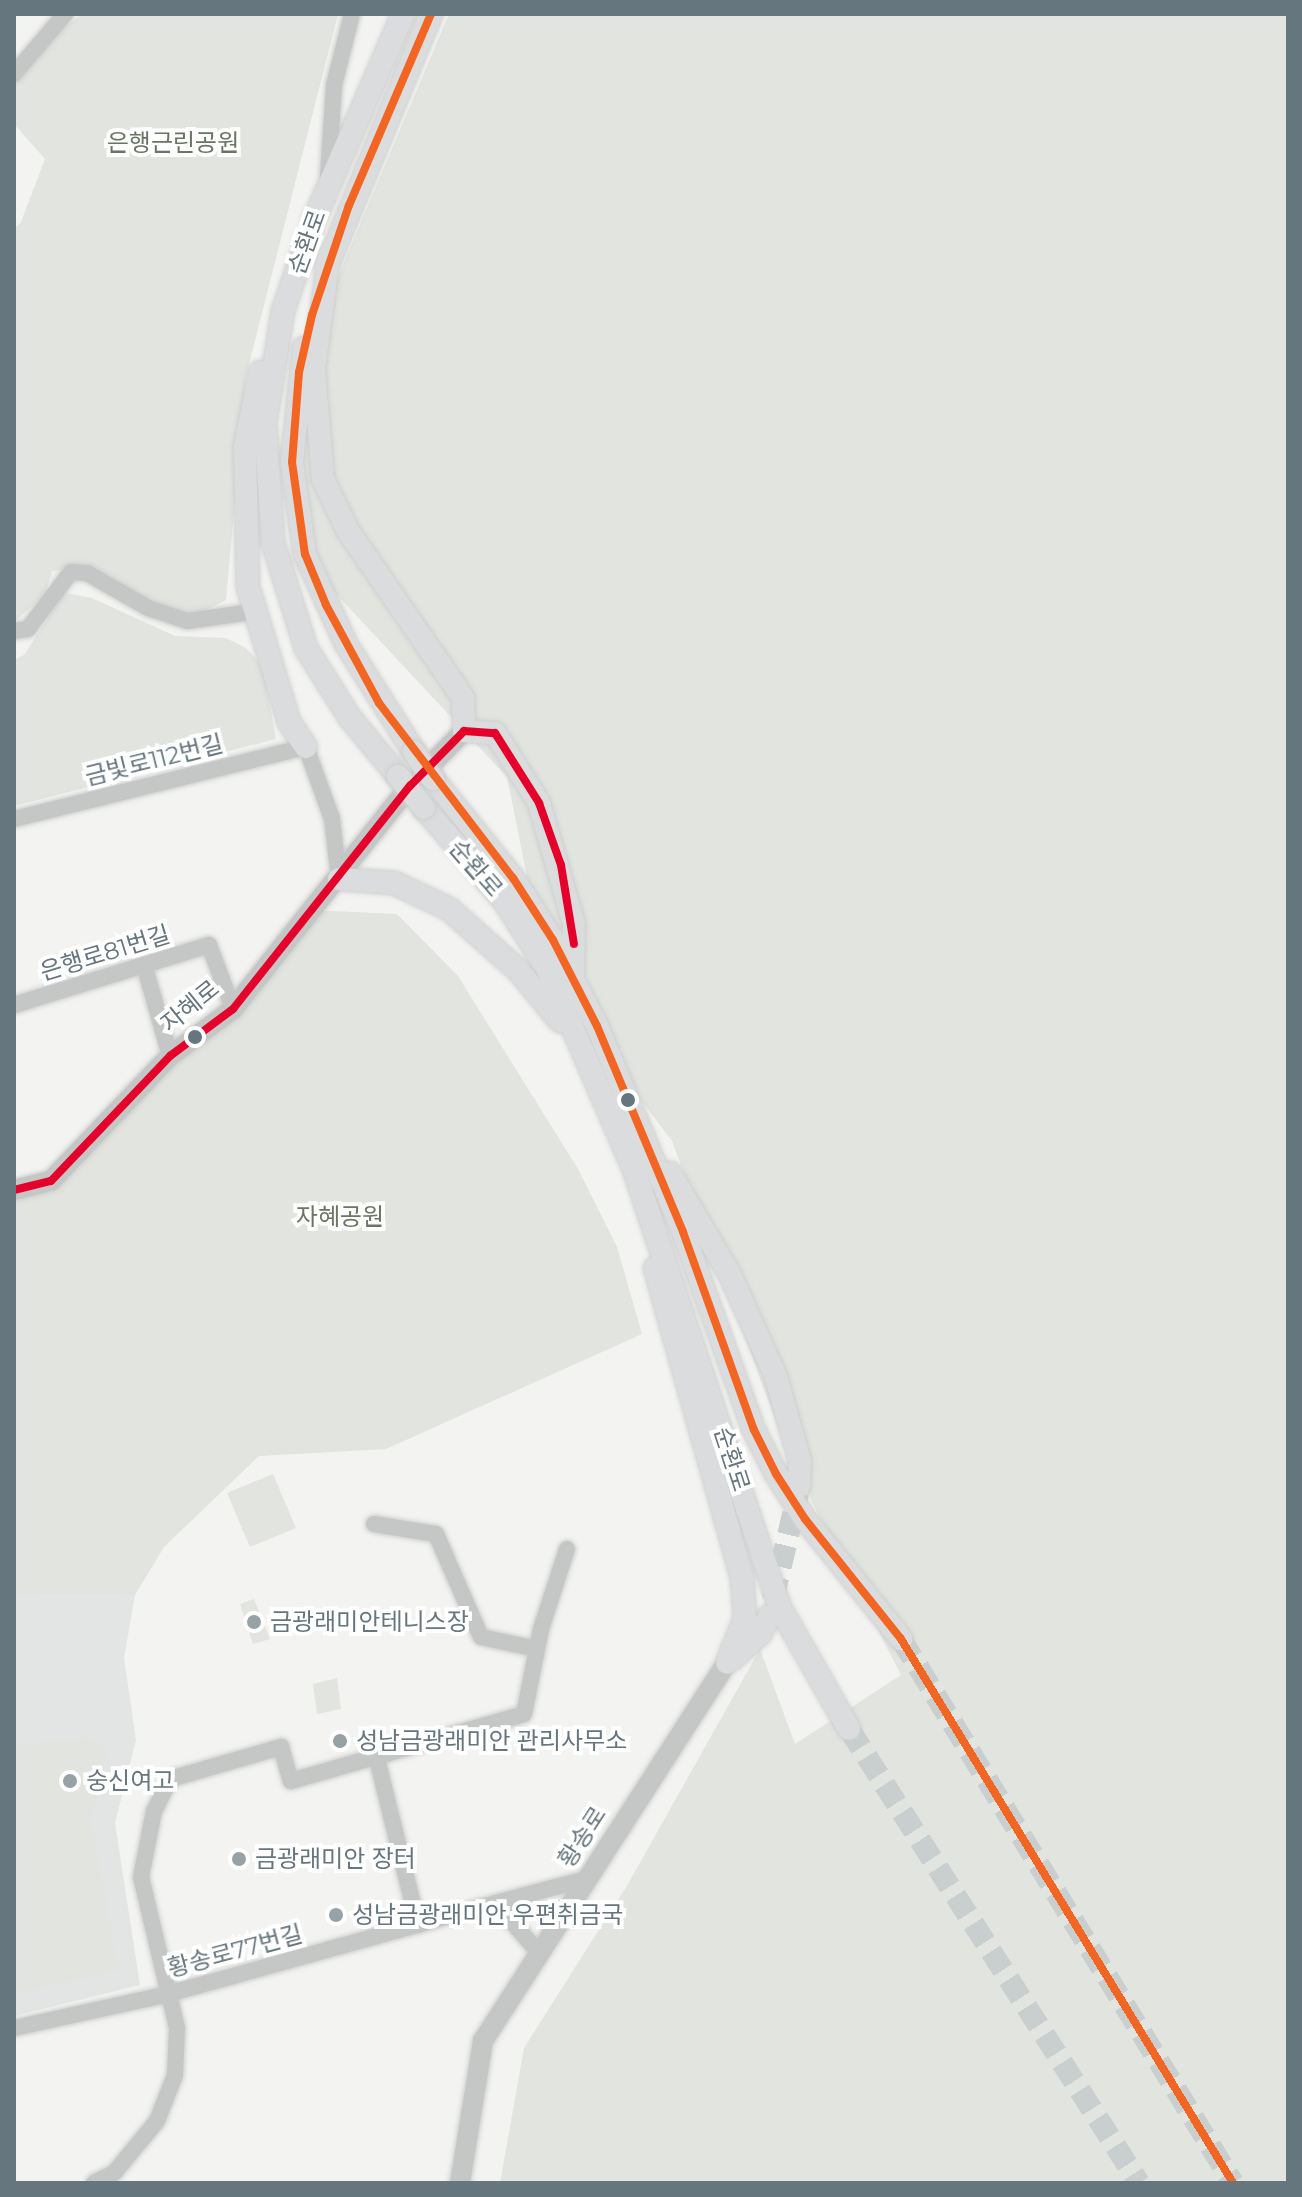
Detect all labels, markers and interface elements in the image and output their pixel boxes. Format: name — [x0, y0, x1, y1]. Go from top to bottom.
park label: 은행근린공원 — [107, 129, 239, 157]
street label: 순환로 — [282, 206, 332, 278]
street label: 금빛로112번길 — [82, 729, 226, 791]
street label: 순환로 — [443, 834, 509, 902]
street label: 은행로81번길 — [37, 920, 173, 986]
street label: 자혜로 — [155, 974, 225, 1038]
unlabelled marker — [187, 1029, 203, 1045]
unlabelled marker — [620, 1092, 636, 1108]
park label: 자혜공원 — [296, 1203, 384, 1231]
street label: 순환로 — [708, 1423, 756, 1495]
place label: 금광래미안테니스장 — [270, 1608, 469, 1636]
marker: 금광래미안테니스장 — [245, 1613, 263, 1631]
place label: 성남금광래미안 관리사무소 — [356, 1727, 627, 1755]
marker: 성남금광래미안 관리사무소 — [331, 1732, 349, 1750]
place label: 숭신여고 — [86, 1767, 174, 1795]
marker: 숭신여고 — [61, 1772, 79, 1790]
street label: 황송로 — [552, 1801, 612, 1873]
place label: 금광래미안 장터 — [255, 1845, 416, 1873]
marker: 금광래미안 장터 — [230, 1850, 248, 1868]
place label: 성남금광래미안 우편취금국 — [352, 1901, 623, 1929]
marker: 성남금광래미안 우편취금국 — [327, 1906, 345, 1924]
street label: 황송로77번길 — [164, 1919, 306, 1983]

